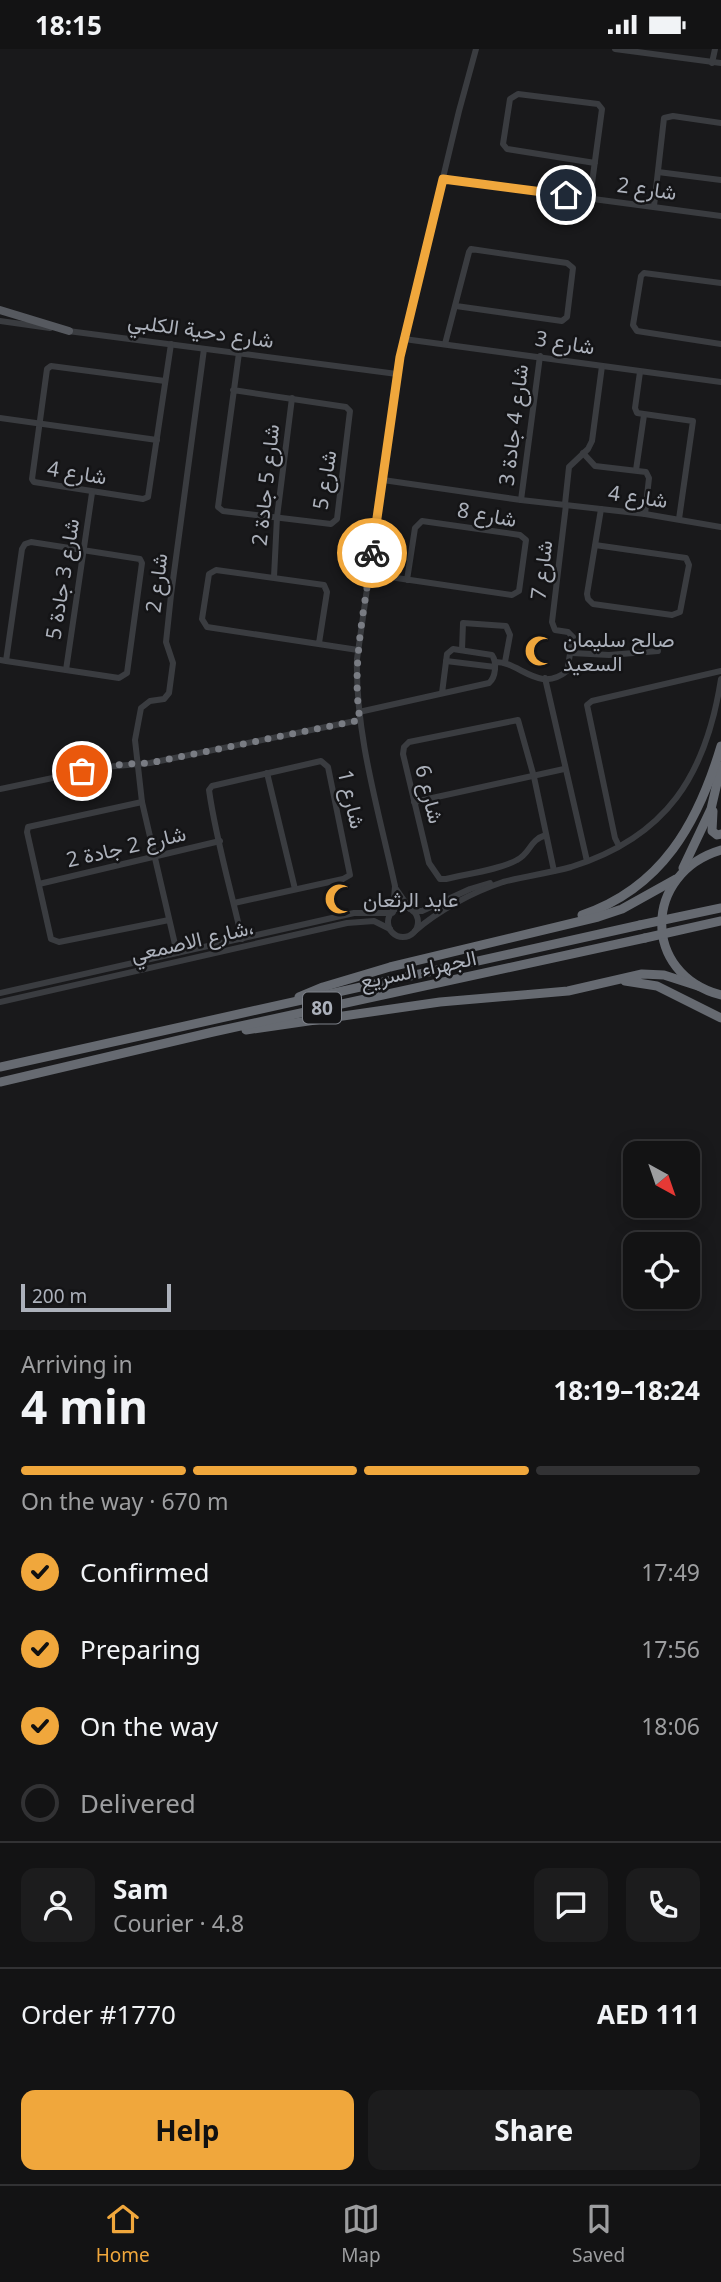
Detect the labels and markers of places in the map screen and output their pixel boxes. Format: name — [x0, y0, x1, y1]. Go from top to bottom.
pin — [536, 165, 596, 225]
place label: صالح سليمان السعيد — [563, 625, 675, 677]
mosque icon: صالح سليمان السعيد — [523, 634, 557, 668]
pin — [52, 741, 112, 801]
mosque icon: عايد الرثعان — [323, 882, 357, 916]
place label: عايد الرثعان — [363, 885, 458, 913]

